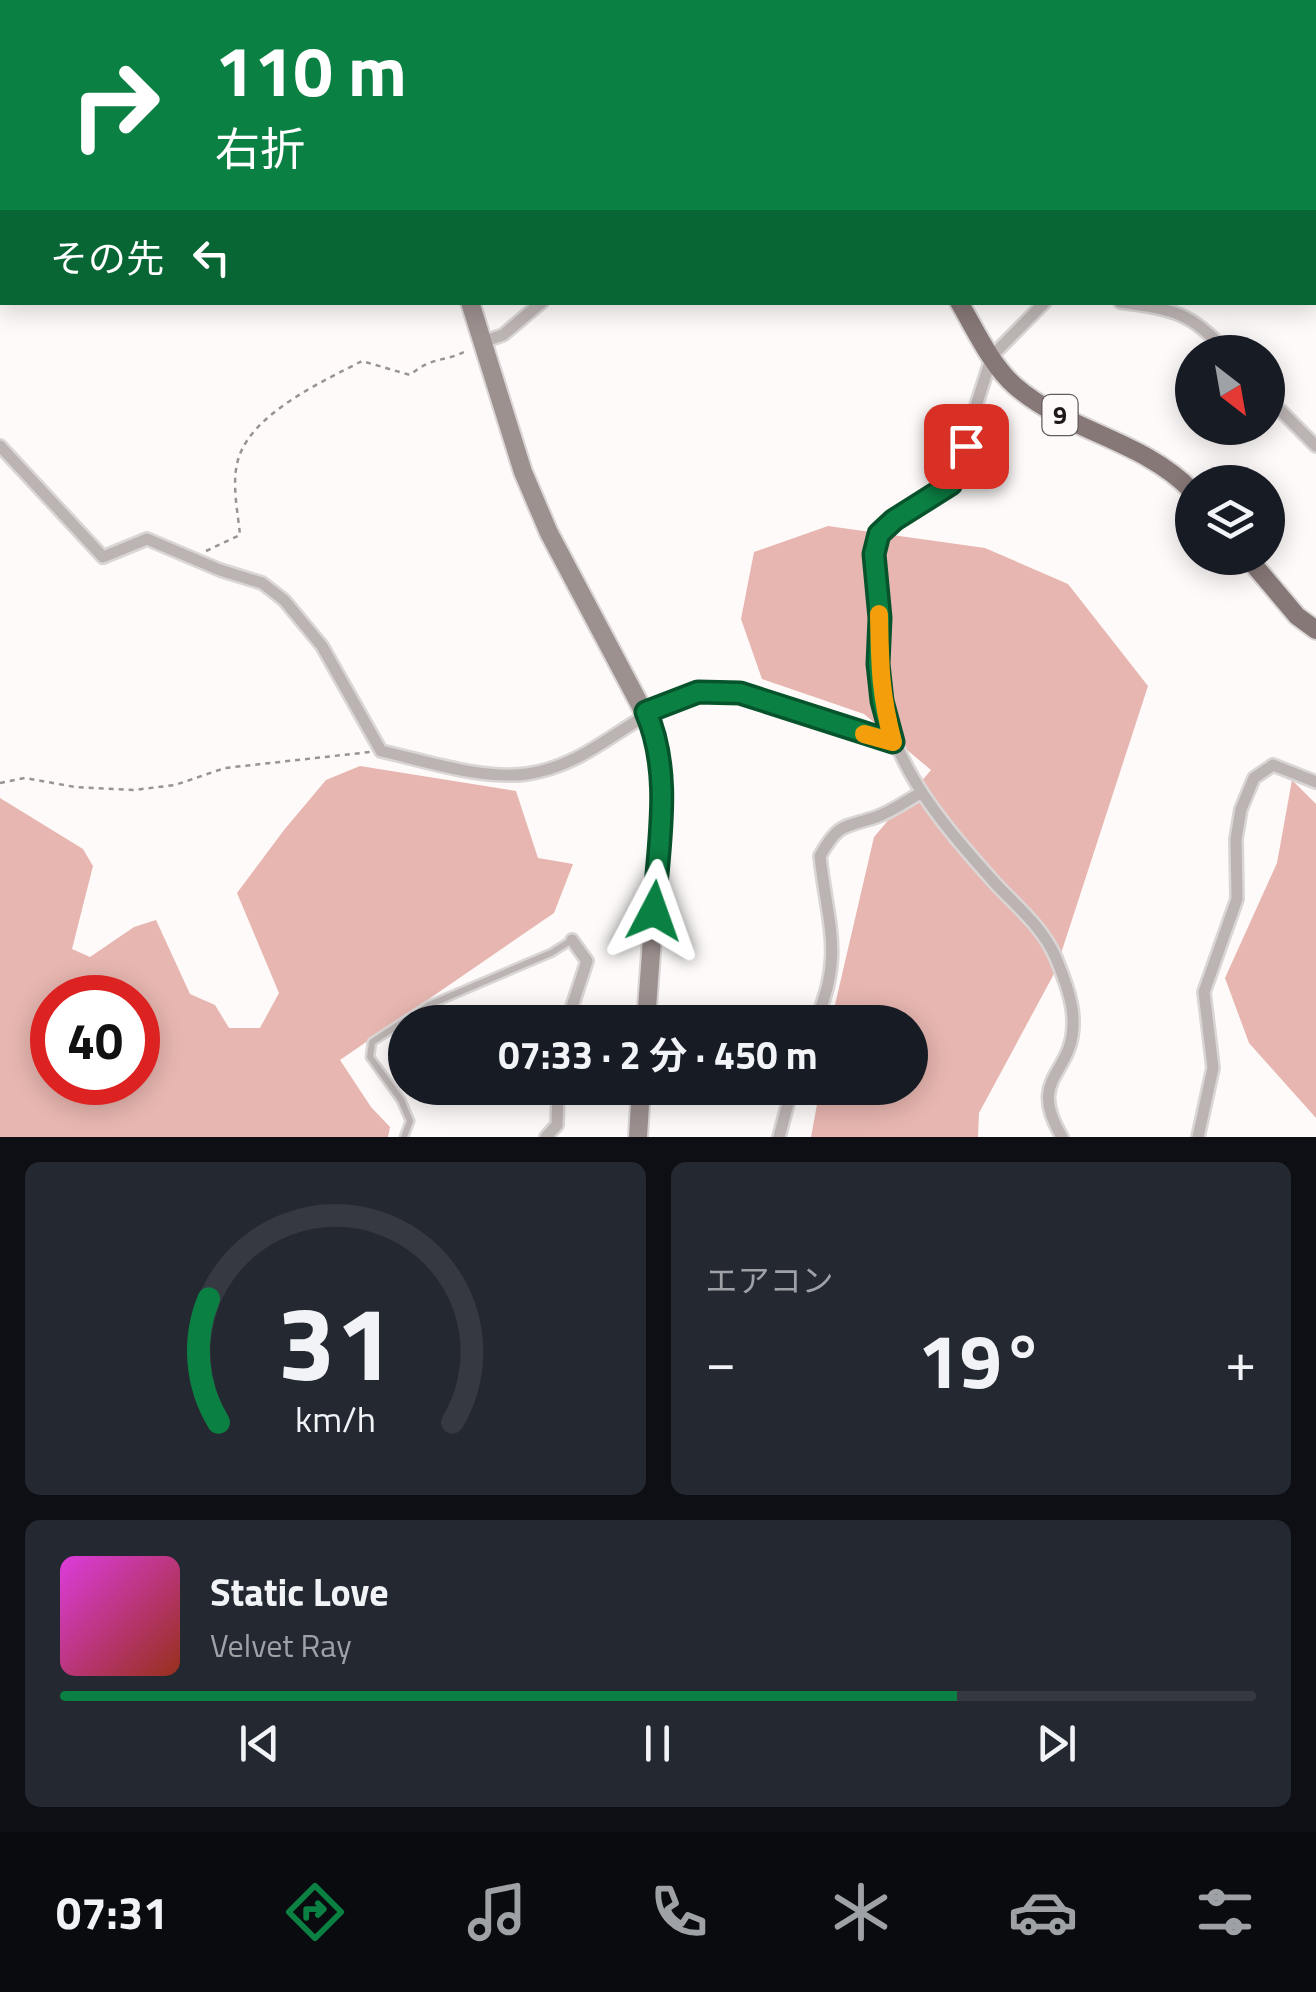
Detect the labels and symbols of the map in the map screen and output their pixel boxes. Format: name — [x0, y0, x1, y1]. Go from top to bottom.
north arrow — [1175, 335, 1285, 445]
road number: 9 — [1042, 395, 1078, 435]
pin — [924, 404, 1009, 489]
position arrow — [602, 859, 706, 963]
speed limit sign: 40 — [30, 975, 160, 1105]

